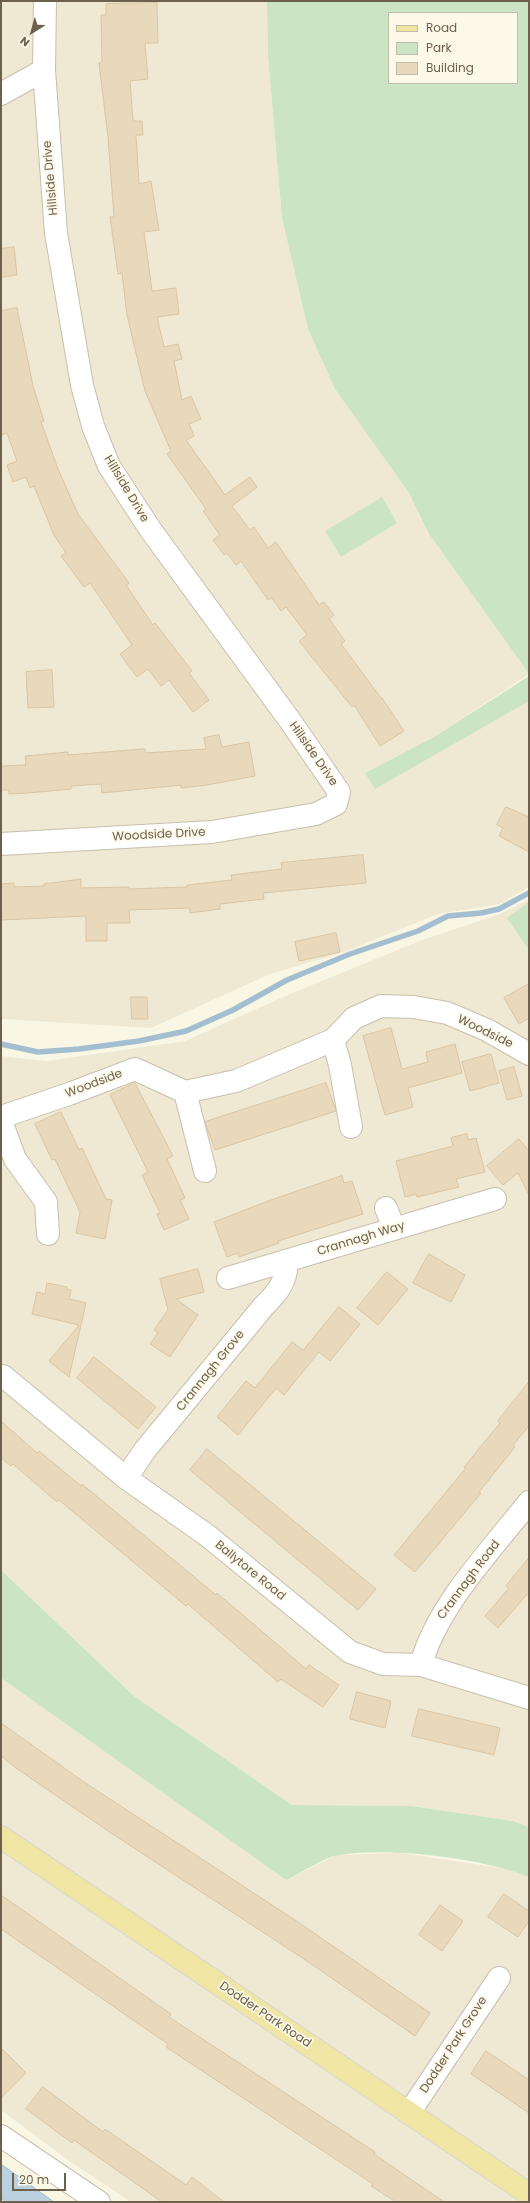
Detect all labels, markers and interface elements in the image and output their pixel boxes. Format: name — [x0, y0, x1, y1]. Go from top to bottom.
north arrow — [12, 12, 52, 52]
legend — [388, 12, 518, 84]
text: Road — [426, 19, 457, 36]
text: N — [17, 33, 33, 50]
text: Park — [426, 39, 452, 56]
text: Building — [426, 59, 474, 76]
street label: Hillside Drive — [41, 140, 61, 216]
street label: Hillside Drive — [100, 453, 152, 525]
street label: Hillside Drive — [286, 719, 340, 789]
street label: Woodside Drive — [112, 825, 206, 845]
street label: Woodside — [455, 1012, 515, 1052]
street label: Woodside — [63, 1067, 125, 1101]
street label: Crannagh Way — [315, 1219, 407, 1259]
street label: Crannagh Grove — [174, 1328, 248, 1414]
street label: Ballytore Road — [212, 1538, 288, 1604]
street label: Crannagh Road — [435, 1538, 503, 1622]
street label: Dodder Park Road — [216, 1979, 314, 2051]
street label: Dodder Park Grove — [417, 1994, 491, 2096]
scale bar — [14, 2165, 68, 2191]
text: 20 m — [19, 2171, 49, 2188]

